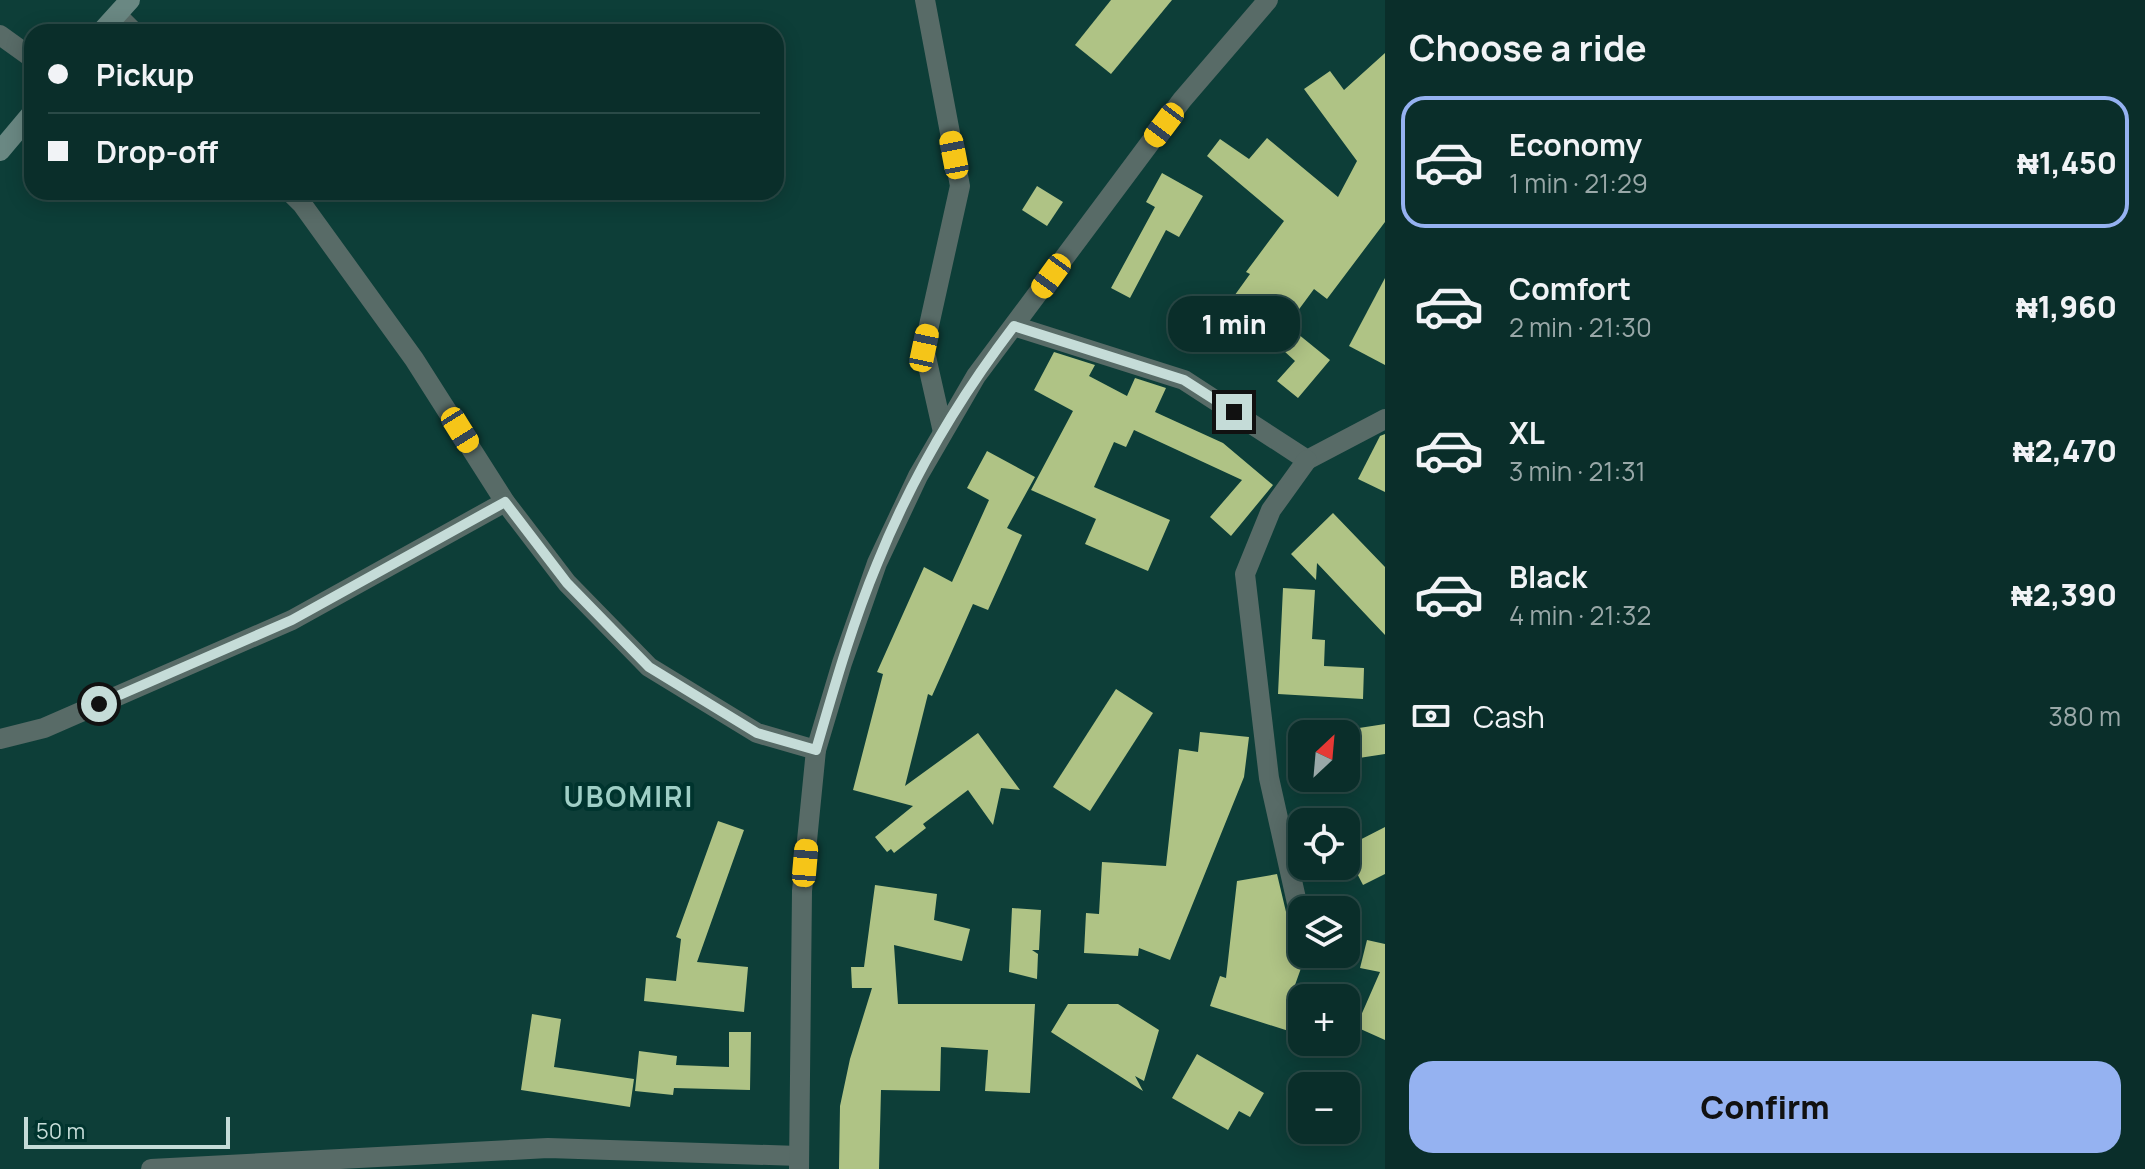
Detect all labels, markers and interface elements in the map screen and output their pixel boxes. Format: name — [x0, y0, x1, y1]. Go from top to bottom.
text: Choose a ride — [1409, 23, 1647, 72]
text: Pickup — [96, 54, 194, 95]
car — [1140, 99, 1188, 151]
text: Economy — [1509, 124, 1642, 165]
icon: car — [1413, 126, 1485, 198]
car — [938, 129, 970, 181]
text: Drop-off — [96, 131, 218, 172]
text: ₦1,450 — [2017, 142, 2117, 183]
text: 1 min · 21:29 — [1509, 165, 1648, 201]
car — [1027, 250, 1075, 302]
text: Comfort — [1509, 268, 1631, 309]
icon: car — [1413, 270, 1485, 342]
text: ₦1,960 — [2016, 286, 2117, 327]
callout: 1 min — [1168, 296, 1300, 352]
text: 1 min — [1201, 306, 1267, 342]
text: 2 min · 21:30 — [1509, 309, 1652, 345]
car — [907, 322, 941, 374]
route end — [1216, 394, 1252, 430]
car — [437, 403, 483, 457]
text: XL — [1509, 412, 1545, 453]
icon: car — [1413, 414, 1485, 486]
text: ₦2,470 — [2013, 430, 2117, 471]
text: 3 min · 21:31 — [1509, 453, 1646, 489]
text: Black — [1509, 556, 1587, 597]
icon: car — [1413, 558, 1485, 630]
text: ₦2,390 — [2011, 574, 2117, 615]
text: 4 min · 21:32 — [1509, 597, 1651, 633]
route start — [81, 686, 117, 722]
icon: cash — [1409, 694, 1453, 738]
text: Cash — [1473, 696, 1545, 737]
text: 380 m — [2048, 698, 2121, 734]
north arrow — [1288, 720, 1360, 792]
map controls — [1288, 720, 1360, 1144]
district label: UBOMIRI — [564, 777, 694, 815]
button: locate — [1288, 808, 1360, 880]
car — [791, 838, 819, 888]
button: layers — [1288, 896, 1360, 968]
button: + — [1288, 984, 1360, 1056]
button: Confirm — [1409, 1061, 2121, 1153]
button: − — [1288, 1072, 1360, 1144]
scale bar — [24, 1113, 230, 1149]
text: 50 m — [36, 1116, 85, 1146]

